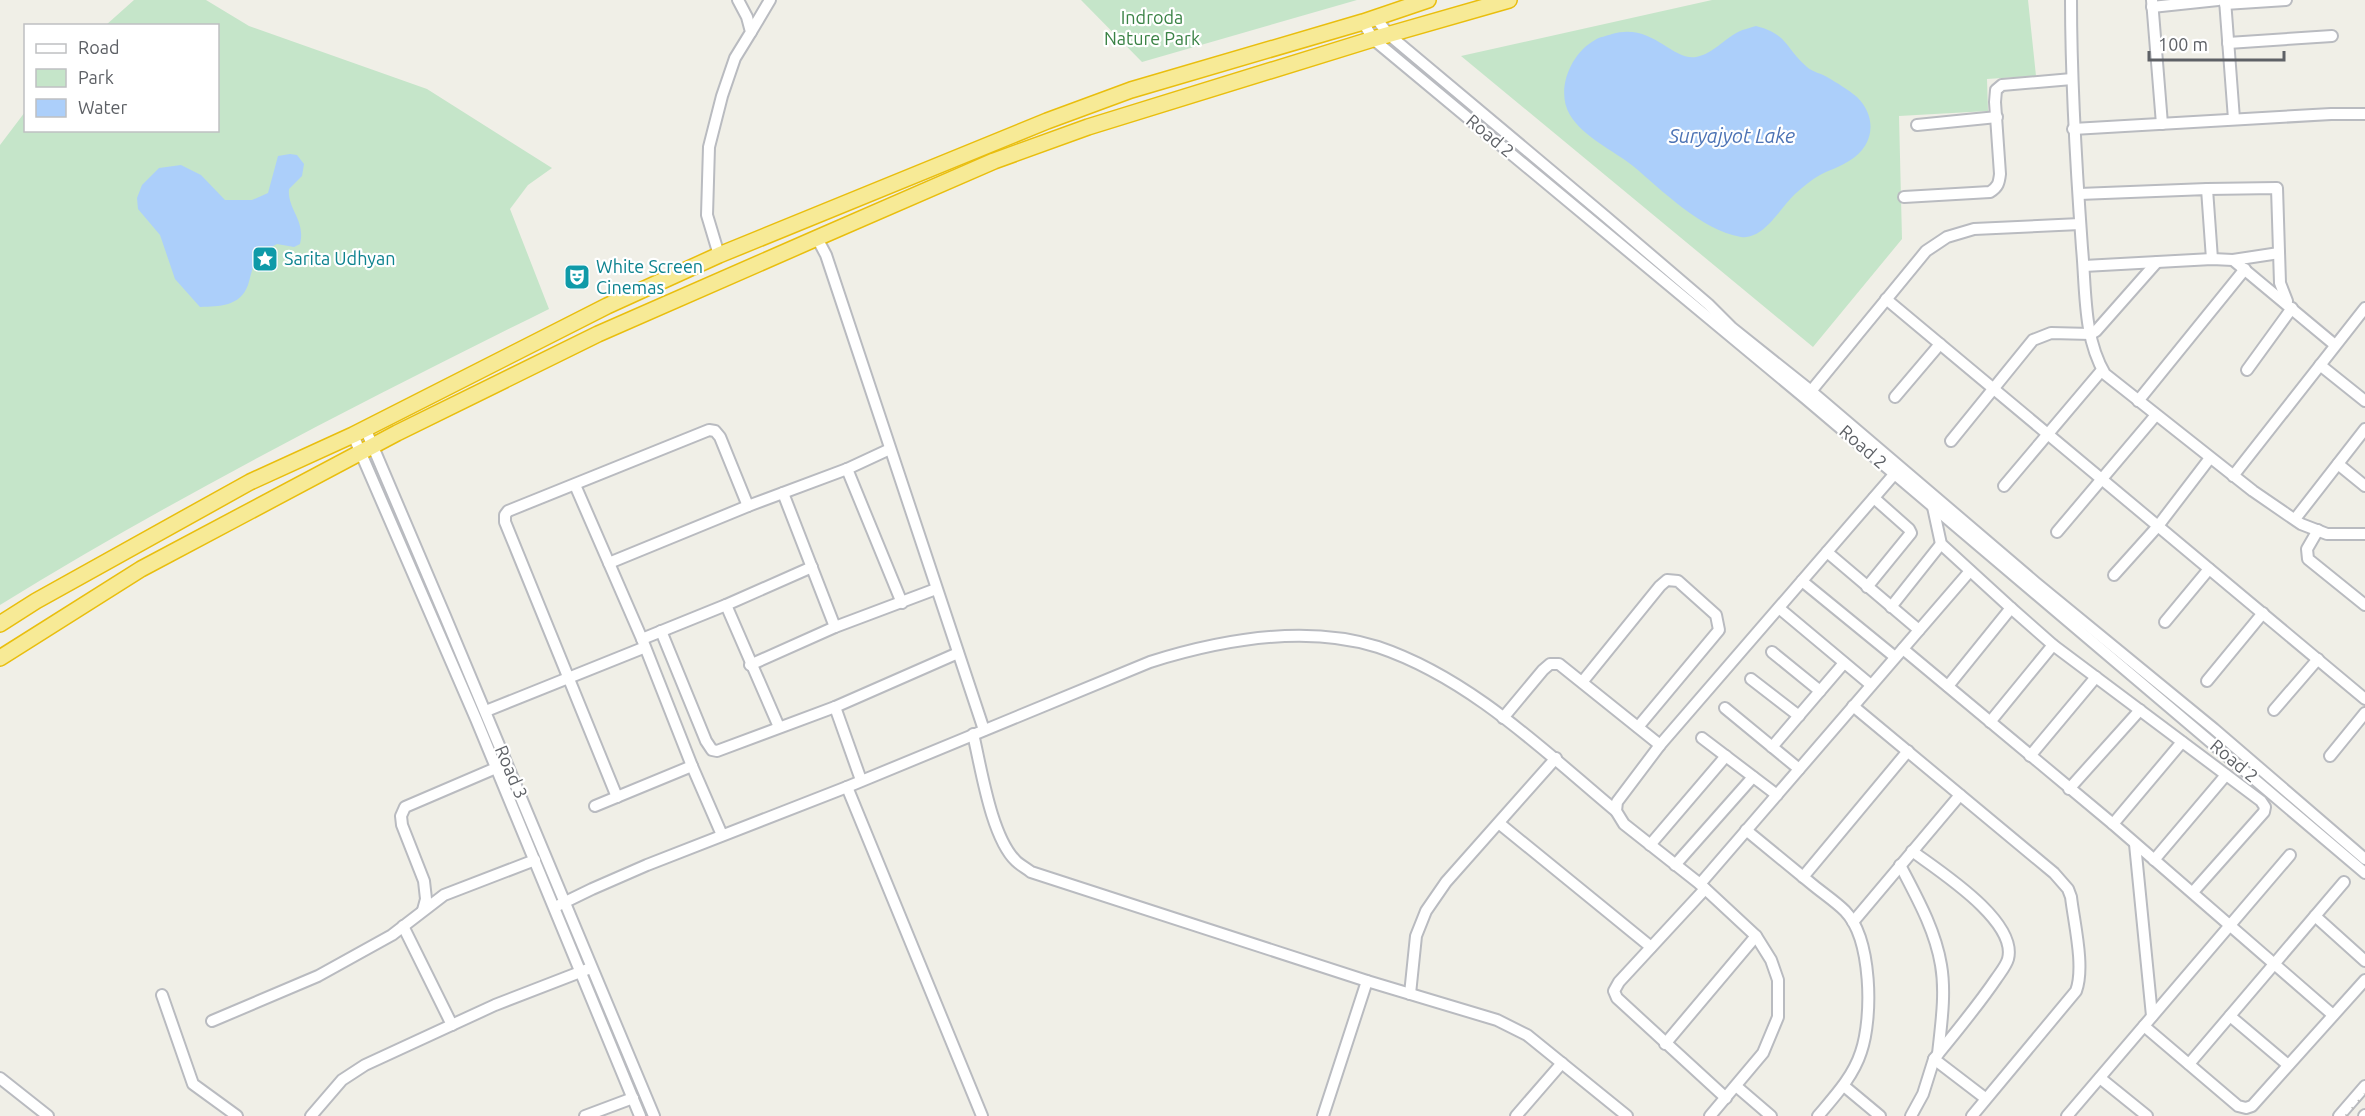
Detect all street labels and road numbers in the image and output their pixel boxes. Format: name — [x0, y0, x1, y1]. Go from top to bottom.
street label: Road 2 — [1463, 110, 1518, 161]
street label: Road 2 — [1836, 420, 1891, 472]
street label: Road 2 — [2207, 735, 2262, 786]
street label: Road 3 — [492, 742, 532, 801]

